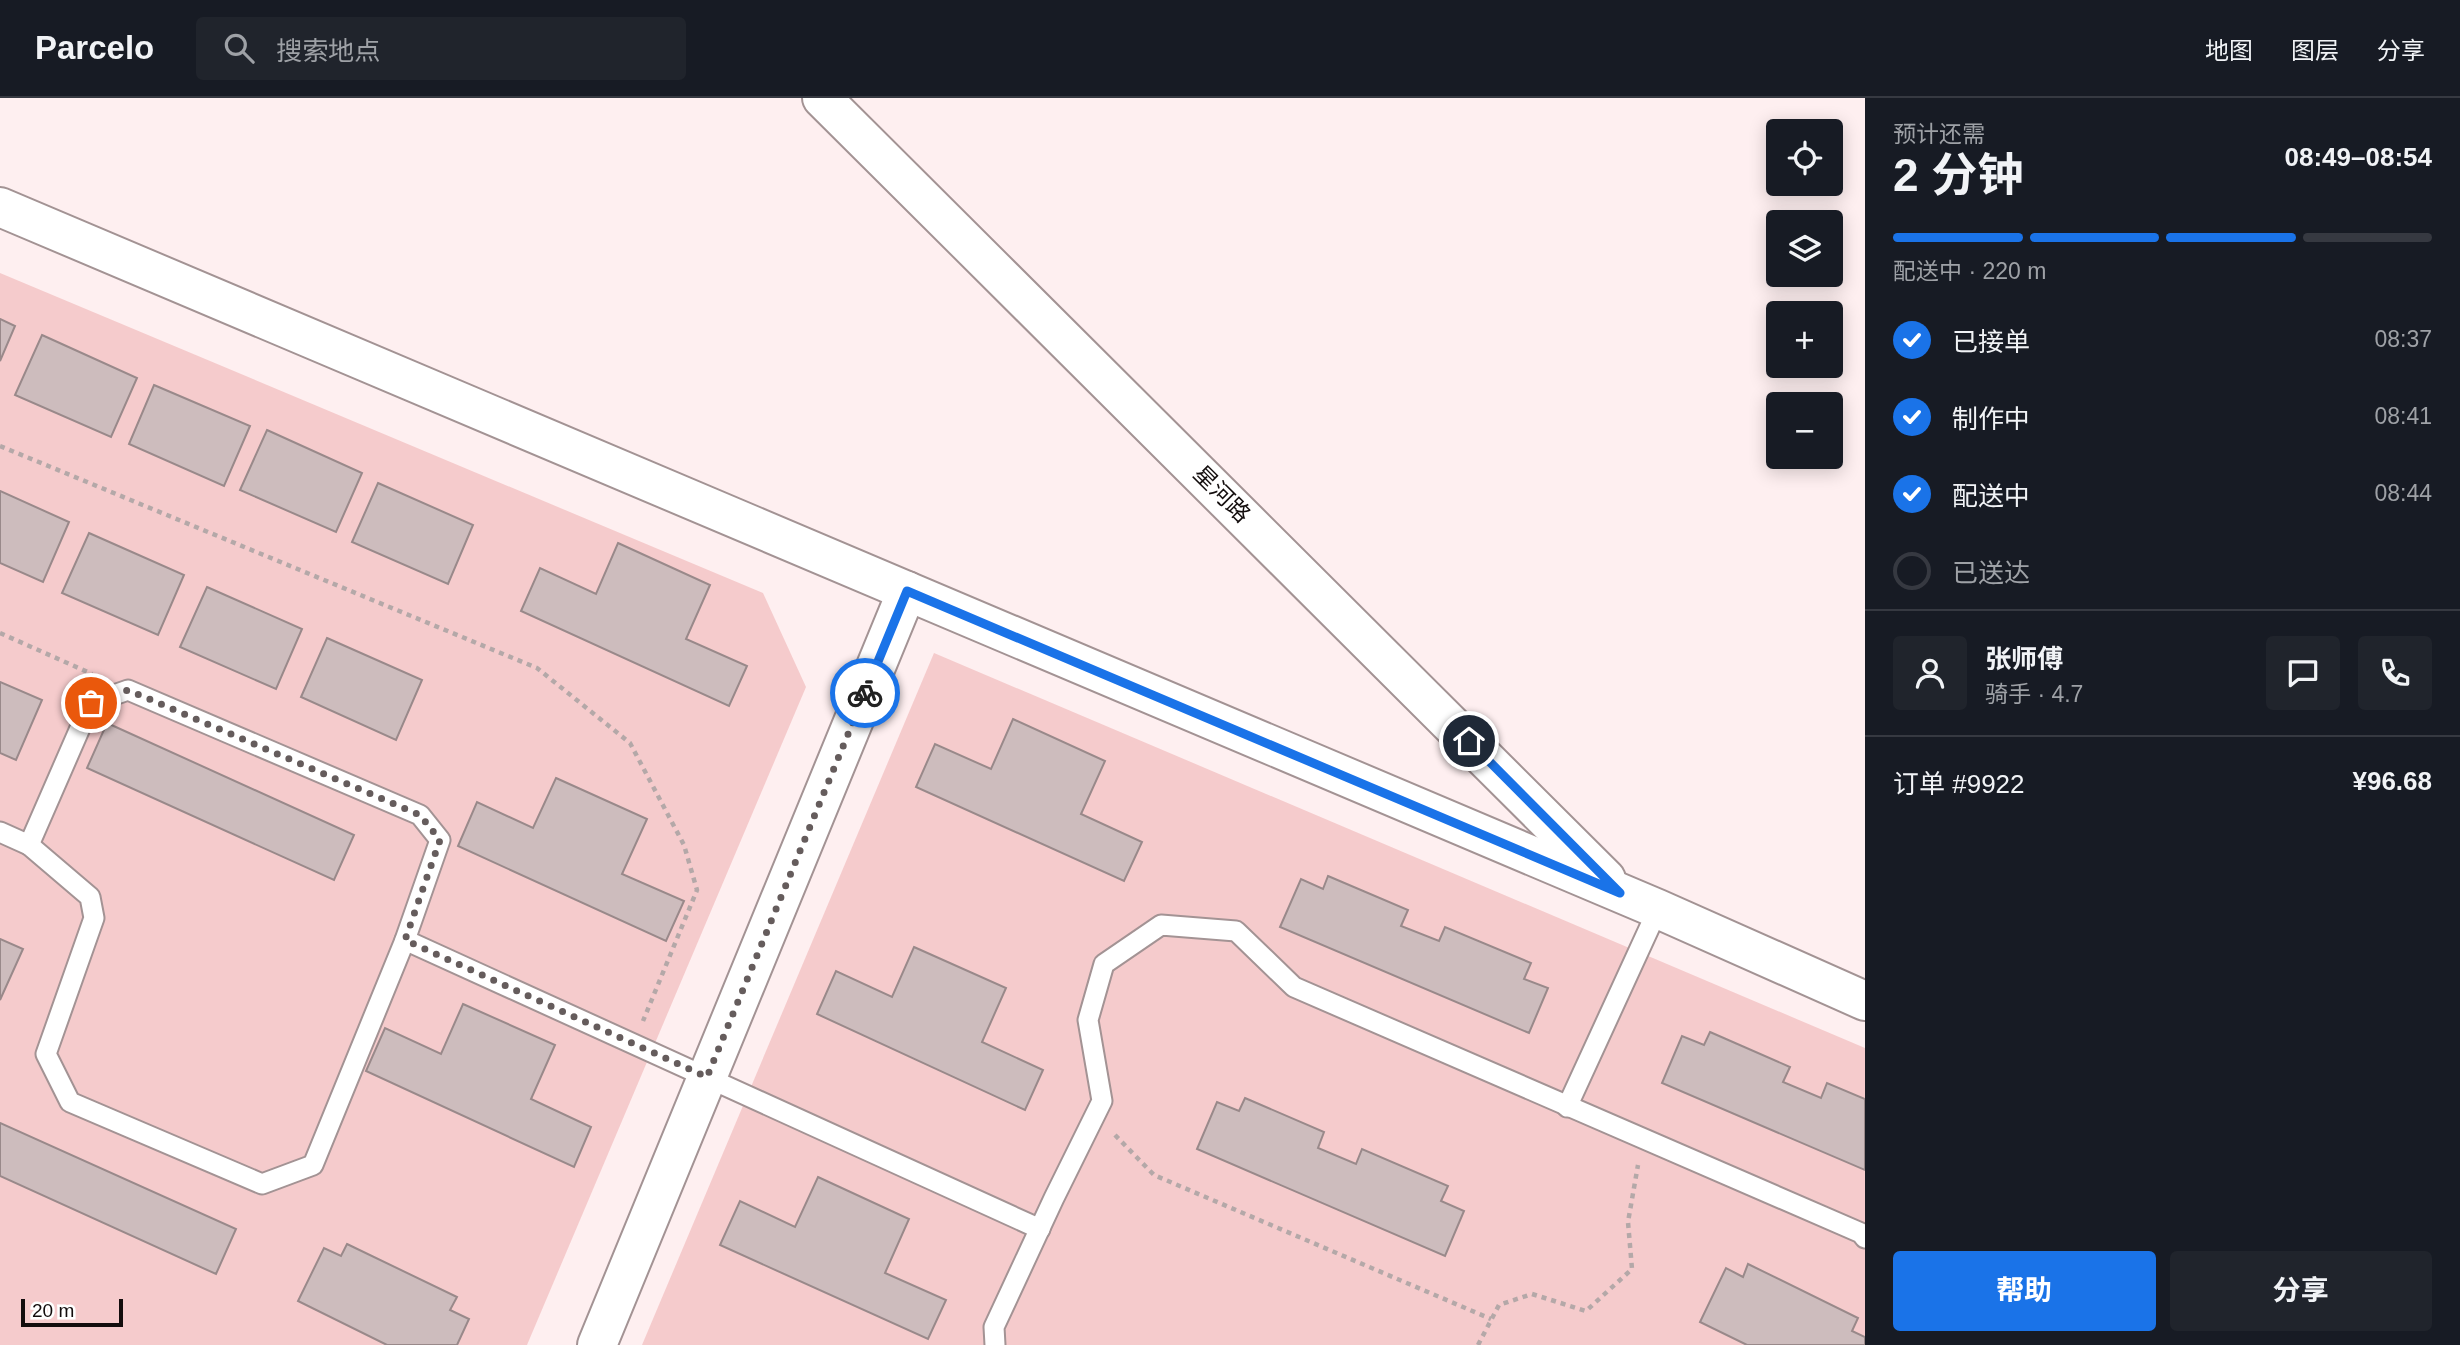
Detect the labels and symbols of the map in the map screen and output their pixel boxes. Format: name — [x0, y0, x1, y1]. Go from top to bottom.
street label: 星河路 — [1188, 460, 1256, 528]
courier — [830, 658, 900, 728]
pin — [61, 673, 121, 733]
pin — [1439, 711, 1499, 771]
scale bar — [21, 1296, 122, 1328]

